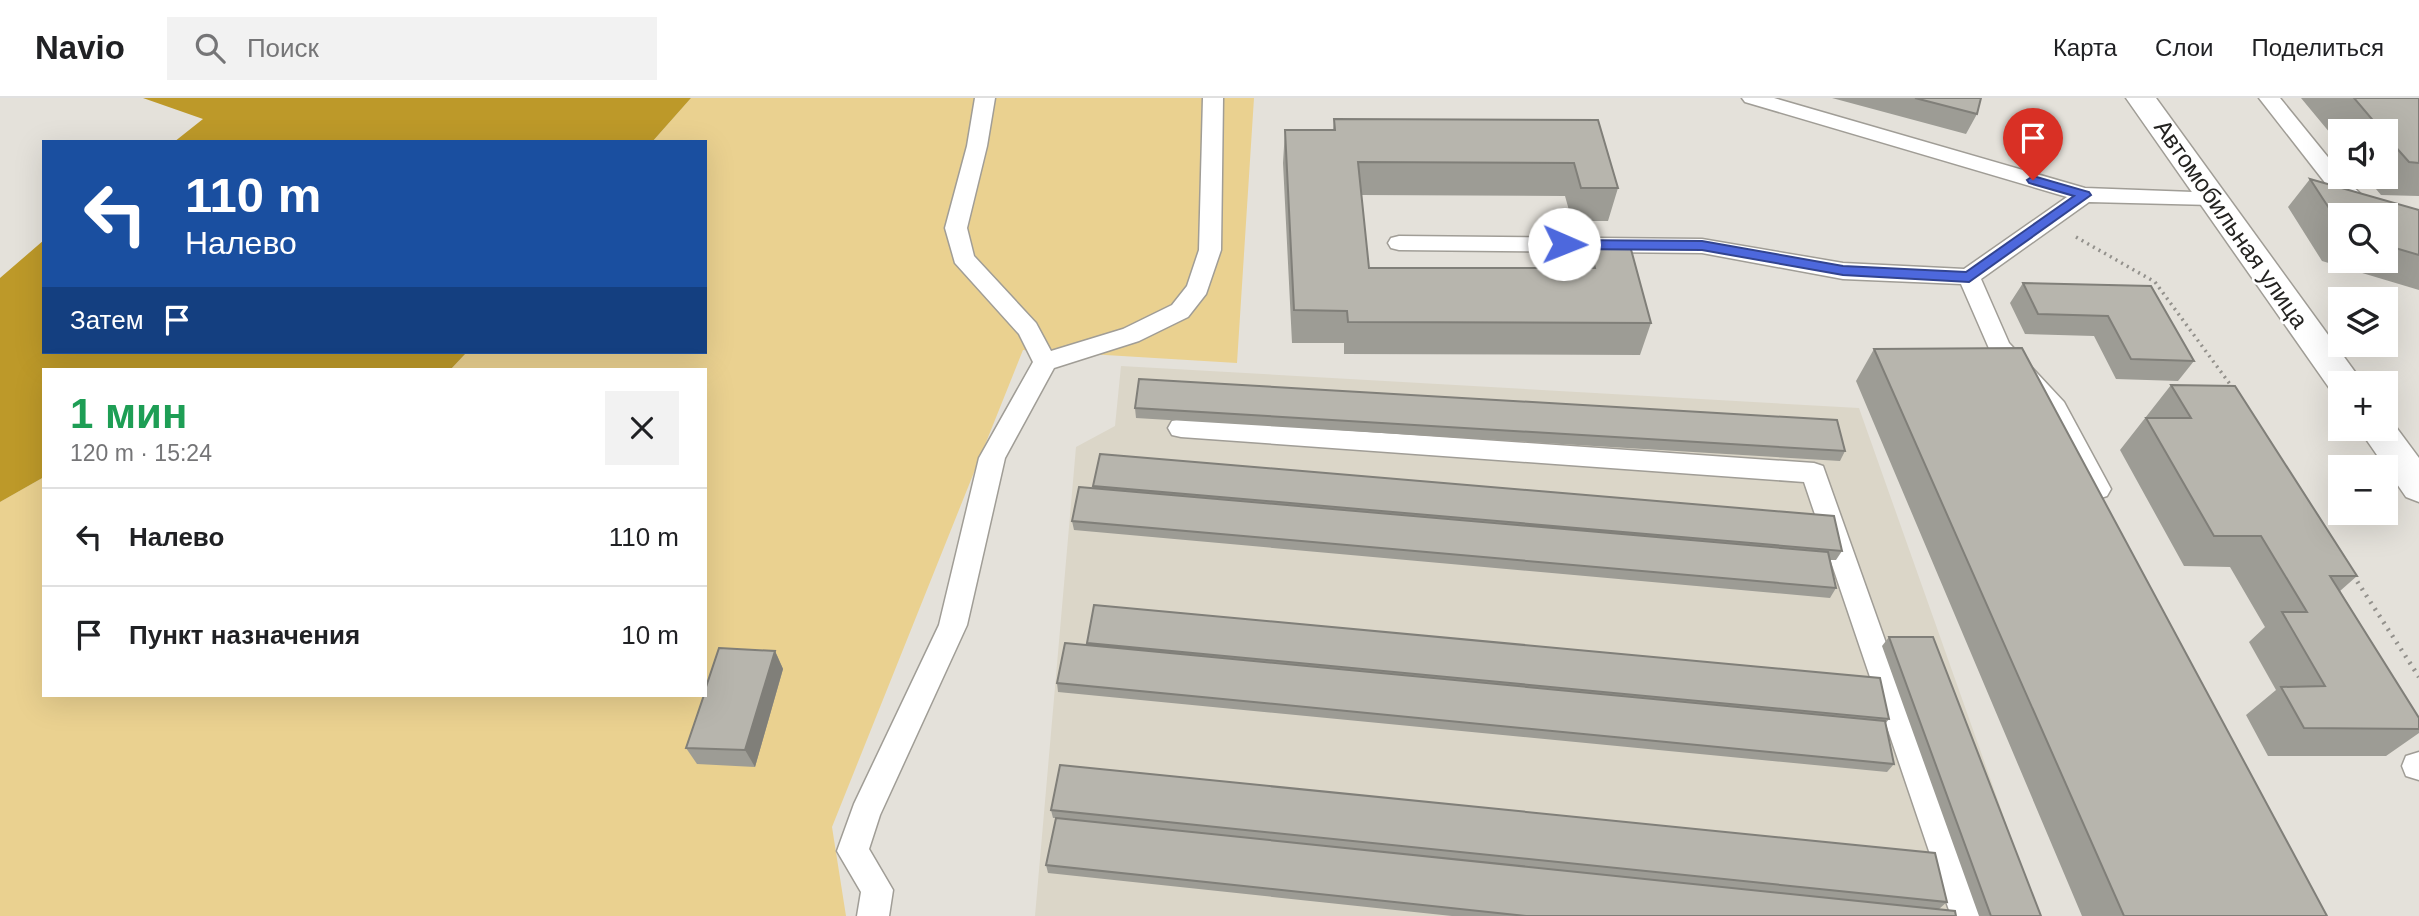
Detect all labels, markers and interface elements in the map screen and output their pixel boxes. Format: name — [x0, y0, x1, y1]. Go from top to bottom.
search box — [167, 17, 657, 80]
text: Navio — [35, 29, 125, 66]
icon: search — [191, 29, 229, 67]
text: Поиск — [247, 33, 319, 63]
text: Карта — [2053, 34, 2117, 61]
text: Слои — [2155, 34, 2213, 61]
text: Поделиться — [2251, 34, 2384, 61]
pin — [2003, 108, 2063, 180]
street label: Автомобильная улица — [2149, 114, 2314, 334]
icon: arrive — [2014, 119, 2052, 157]
map controls — [2328, 119, 2398, 525]
button: sound — [2328, 119, 2398, 189]
icon: left — [70, 168, 161, 259]
text: 110 m — [185, 168, 321, 222]
button: search — [2328, 203, 2398, 273]
position arrow — [1527, 207, 1601, 281]
text: Налево — [185, 225, 297, 261]
button: layers — [2328, 287, 2398, 357]
icon: arrive — [158, 301, 196, 339]
text: Затем — [70, 305, 144, 335]
button: + — [2328, 371, 2398, 441]
text: 1 мин — [70, 390, 187, 437]
button: close — [605, 391, 679, 465]
text: 120 m · 15:24 — [70, 440, 212, 466]
button: − — [2328, 455, 2398, 525]
icon: left — [70, 518, 108, 556]
text: Налево — [129, 522, 224, 552]
text: 110 m — [609, 522, 679, 552]
icon: arrive — [70, 616, 108, 654]
text: Пункт назначения — [129, 620, 360, 650]
text: 10 m — [621, 620, 679, 650]

